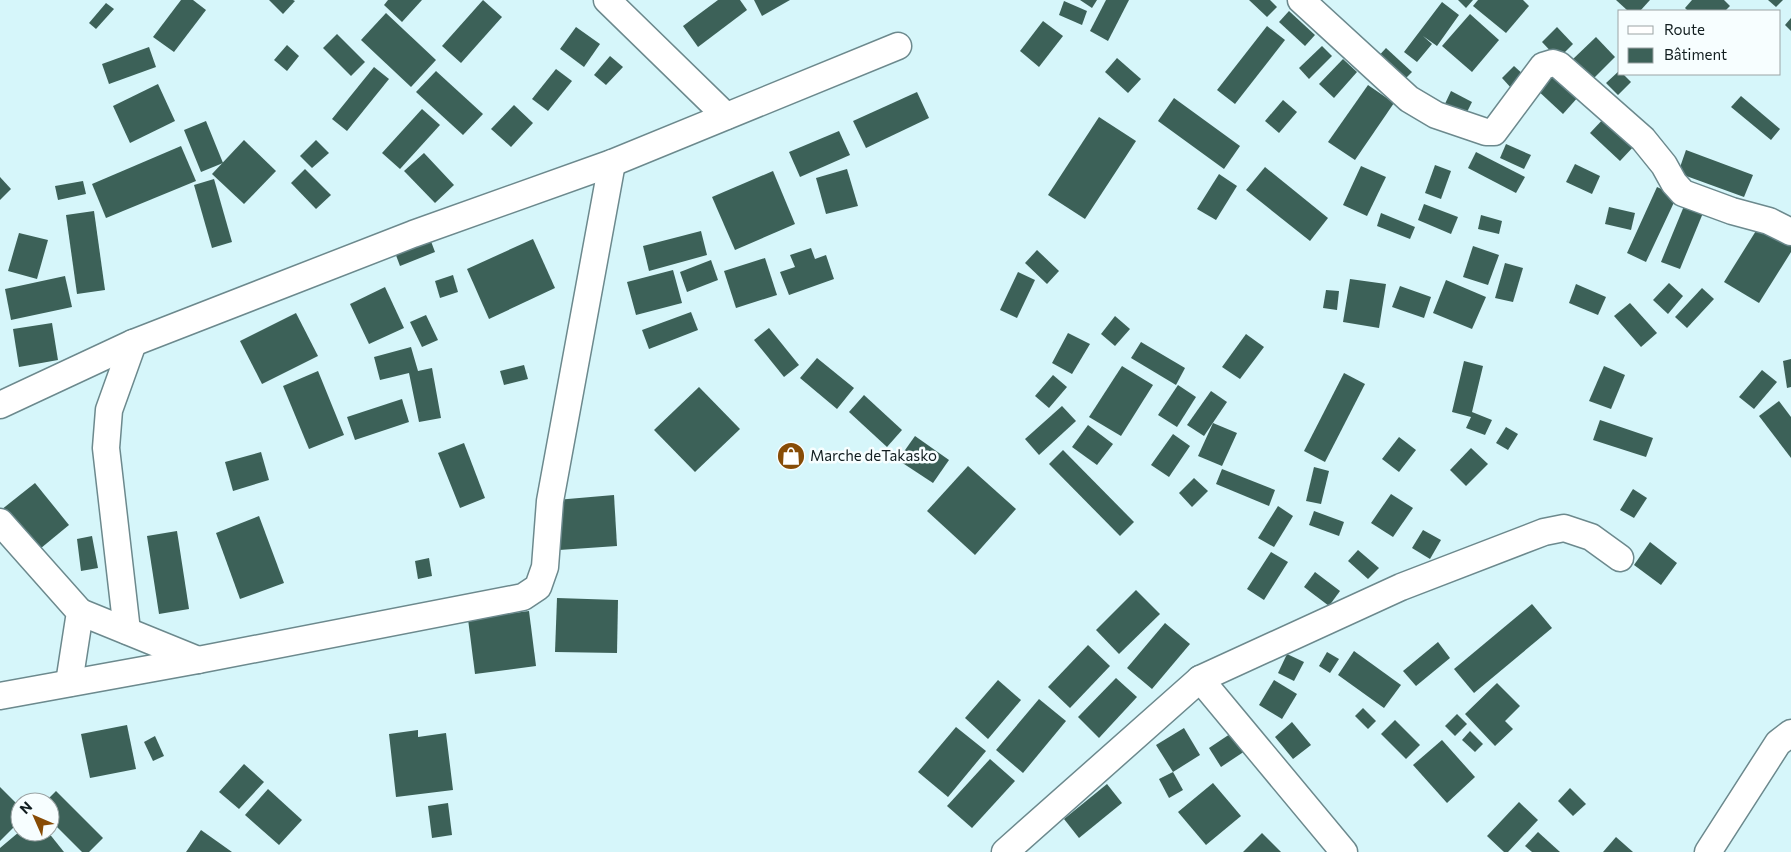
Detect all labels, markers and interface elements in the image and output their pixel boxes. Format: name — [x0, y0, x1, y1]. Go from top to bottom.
legend — [1618, 10, 1781, 75]
text: Route — [1664, 20, 1705, 38]
text: Bâtiment — [1664, 45, 1727, 63]
shop icon: Marche deTakasko — [776, 441, 806, 471]
place label: Marche deTakasko — [810, 446, 937, 464]
north arrow — [10, 792, 60, 842]
text: N — [16, 798, 35, 817]

